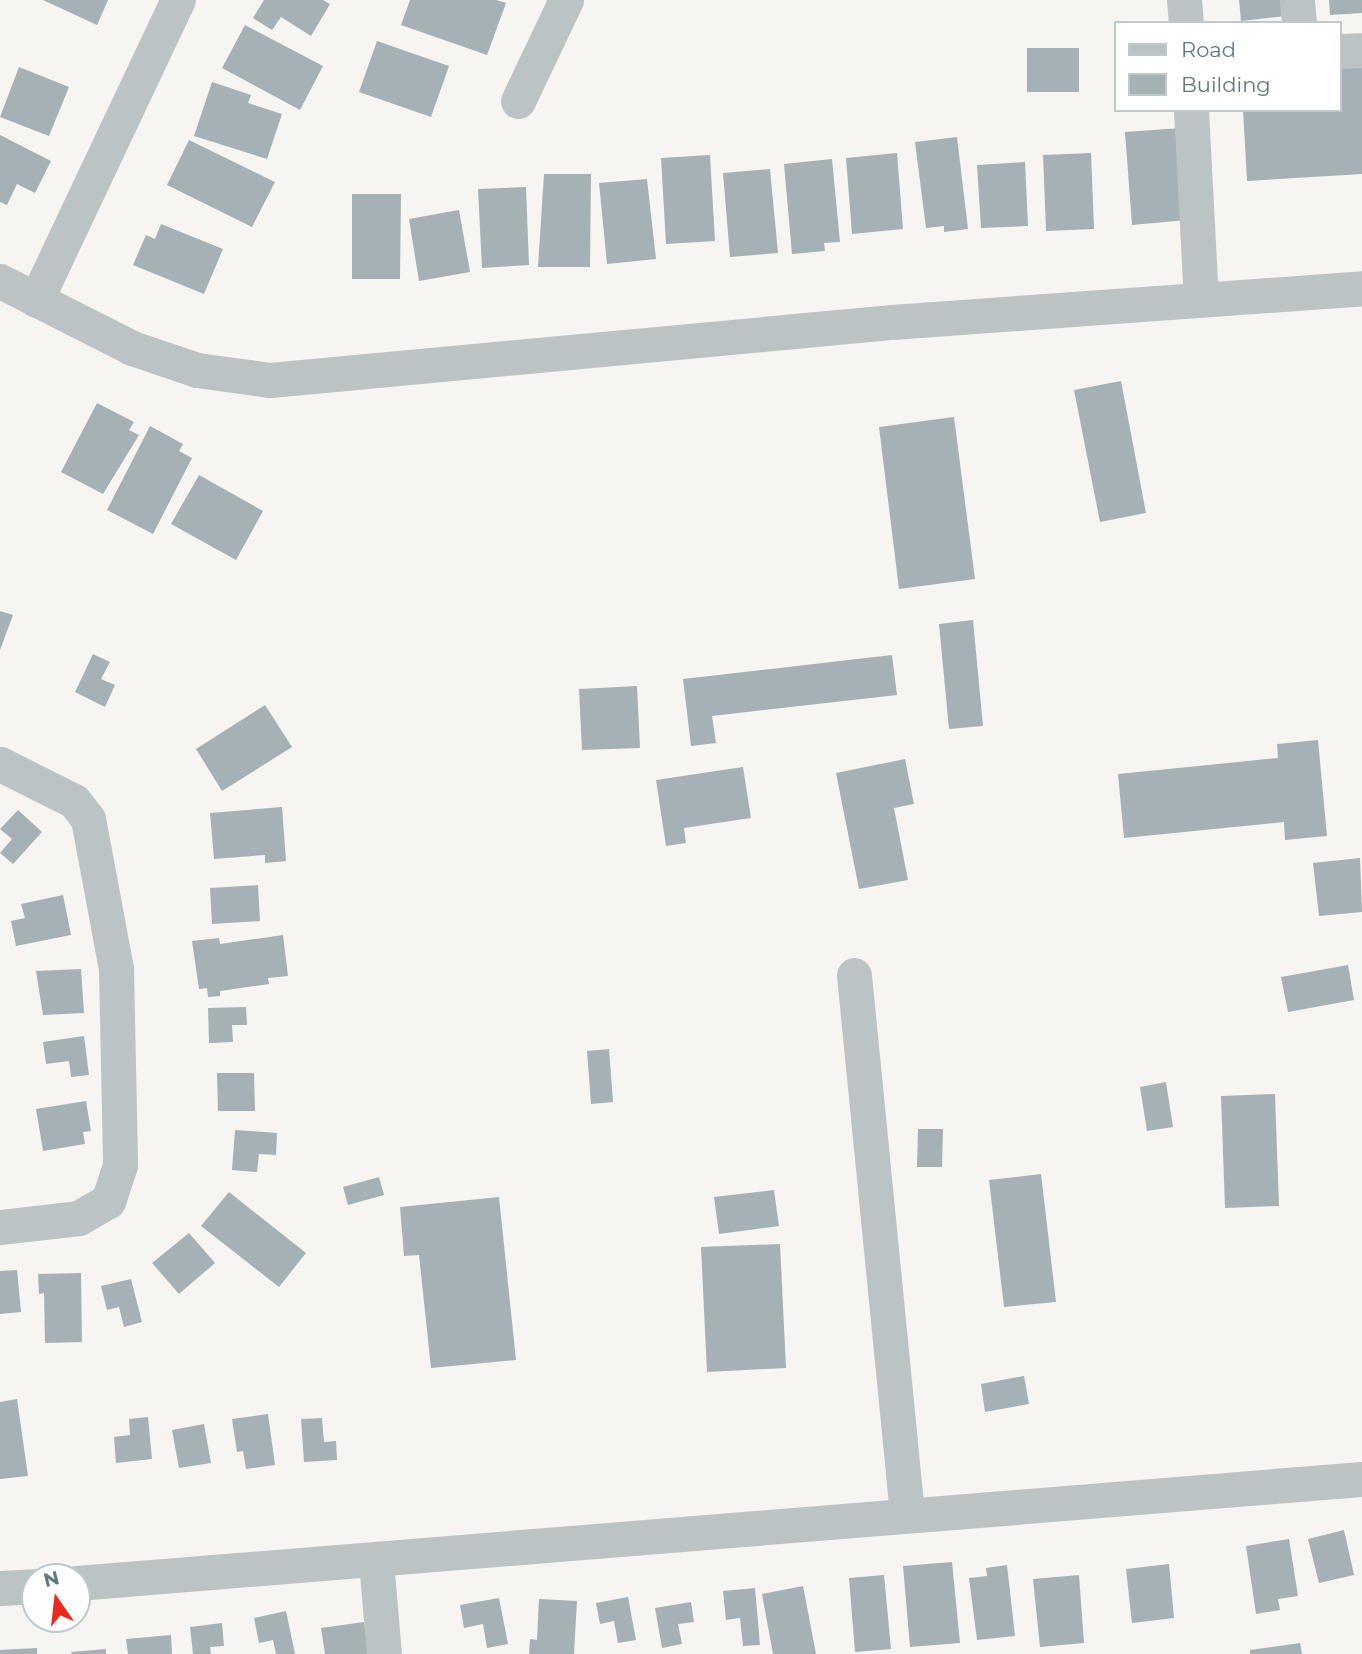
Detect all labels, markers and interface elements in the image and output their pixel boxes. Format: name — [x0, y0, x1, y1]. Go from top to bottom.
legend — [1114, 21, 1341, 112]
text: Road — [1181, 37, 1236, 62]
text: Building — [1181, 72, 1271, 97]
north arrow — [21, 1563, 91, 1633]
text: N — [41, 1566, 62, 1592]

